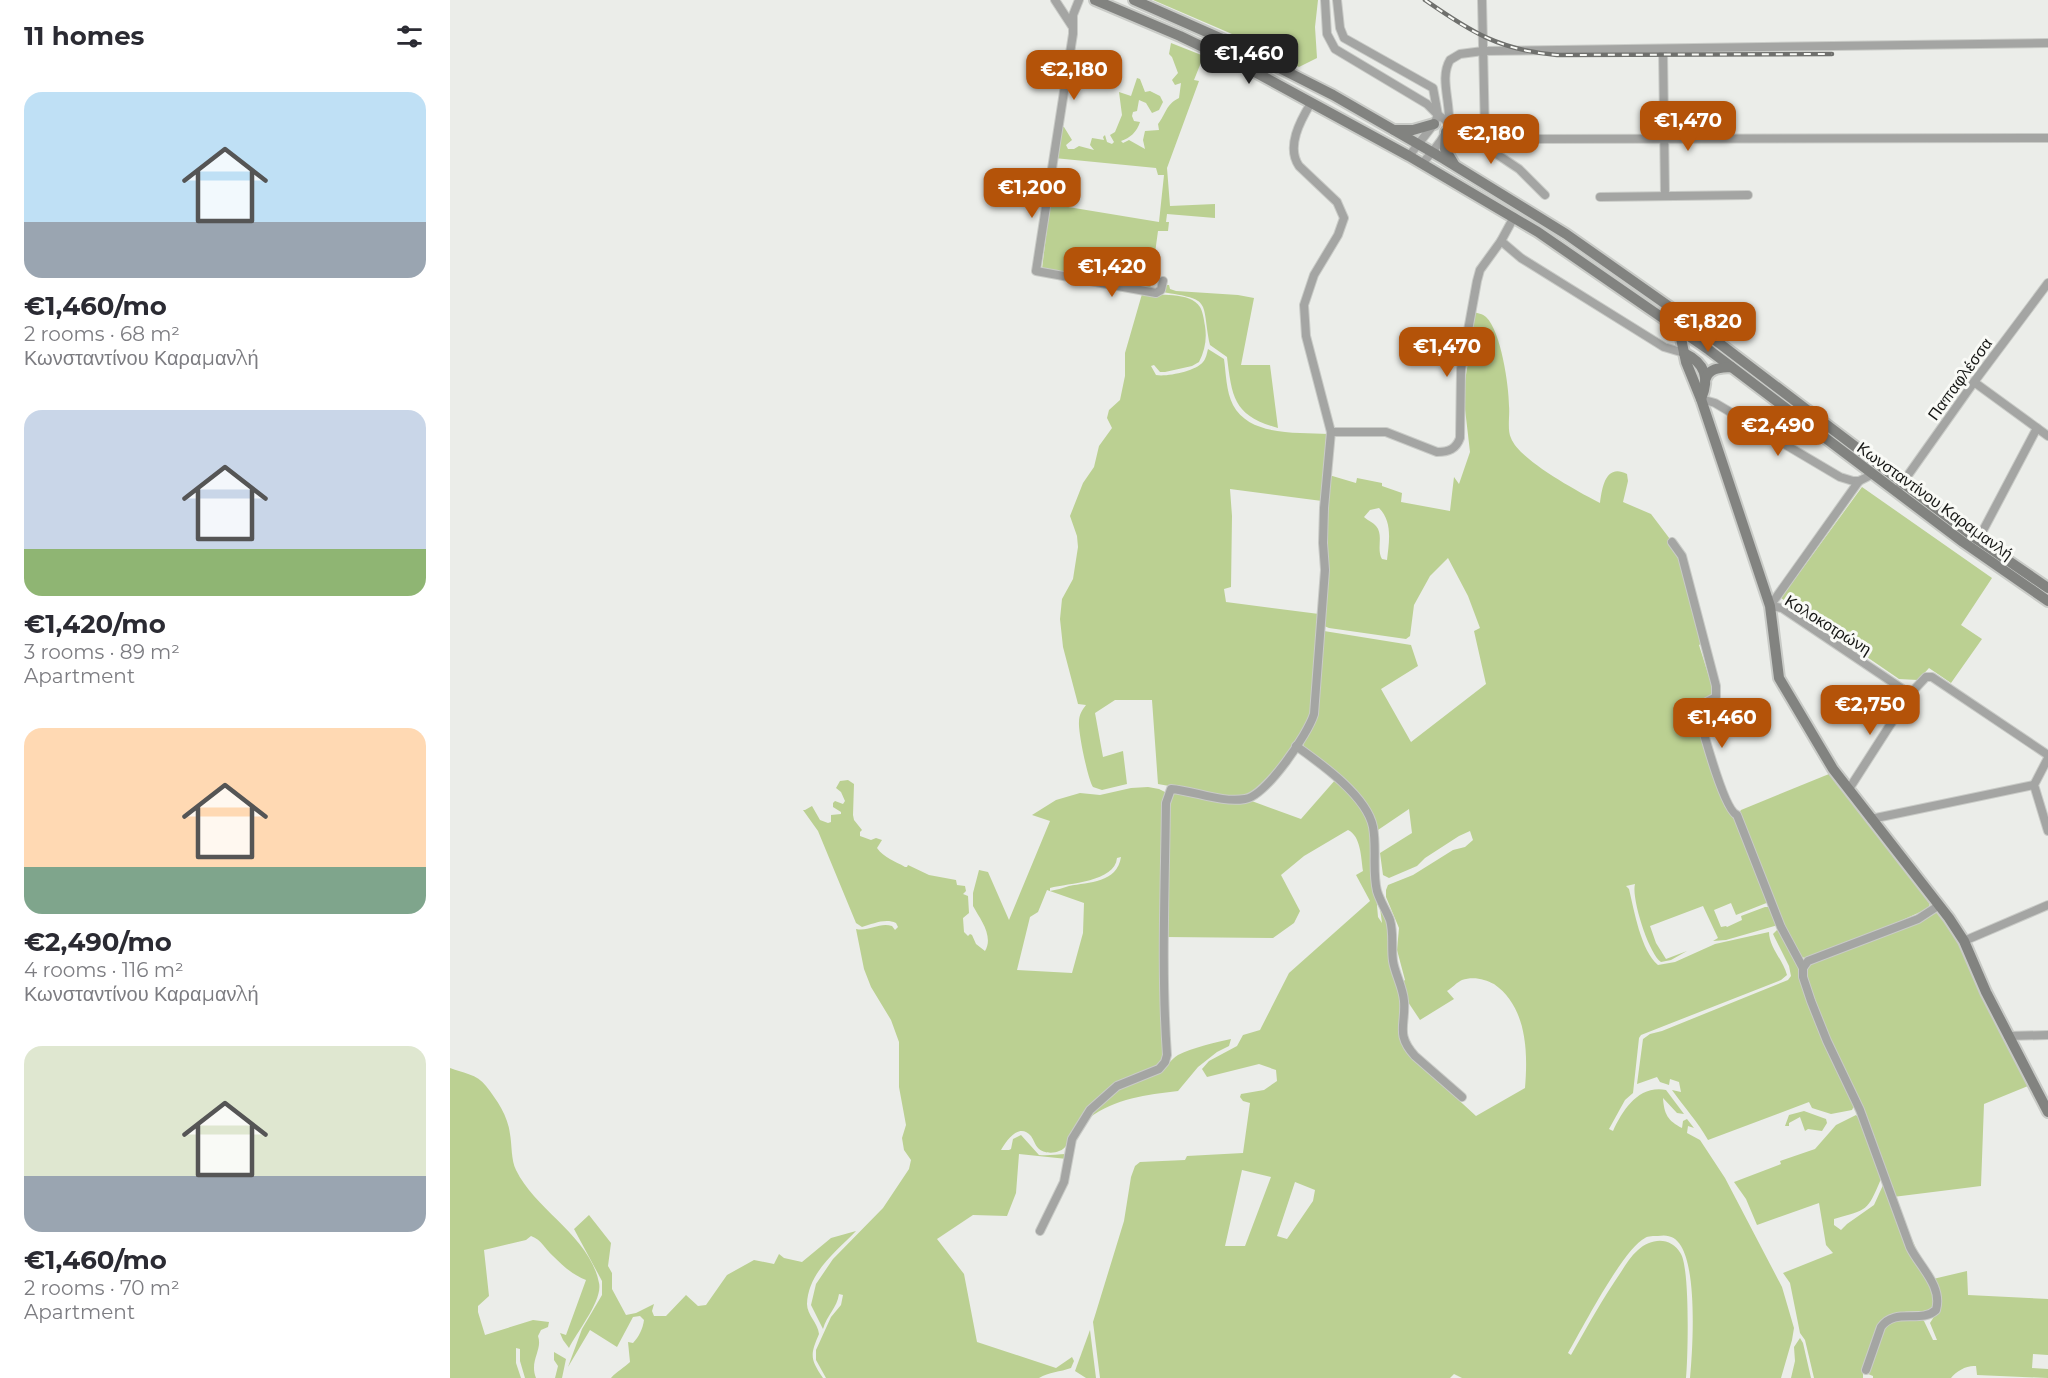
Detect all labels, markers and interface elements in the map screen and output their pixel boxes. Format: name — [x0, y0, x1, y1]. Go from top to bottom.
text: 11 homes — [24, 20, 144, 52]
icon: filters — [393, 20, 426, 53]
pin: €1,460 — [1200, 34, 1298, 85]
text: €1,460 — [1214, 41, 1284, 65]
pin: €2,180 — [1025, 50, 1123, 101]
text: €2,180 — [1040, 57, 1108, 81]
pin: €1,470 — [1639, 101, 1737, 152]
text: €1,470 — [1654, 108, 1722, 132]
pin: €2,180 — [1442, 114, 1540, 165]
text: €2,180 — [1457, 121, 1525, 145]
icon: home — [171, 131, 279, 239]
pin: €1,200 — [983, 168, 1081, 219]
text: €1,200 — [998, 175, 1066, 199]
pin: €1,420 — [1063, 247, 1161, 298]
text: €1,420 — [1078, 254, 1146, 278]
text: €1,460/mo — [24, 290, 167, 322]
pin: €1,820 — [1659, 302, 1757, 353]
text: €1,820 — [1674, 309, 1742, 333]
text: 2 rooms · 68 m² — [24, 322, 180, 346]
pin: €1,470 — [1398, 327, 1496, 378]
text: €1,470 — [1413, 334, 1481, 358]
street label: Παπαφλέσσα — [1924, 334, 1996, 424]
text: Κωνσταντίνου Καραμανλή — [24, 346, 259, 370]
pin: €2,490 — [1729, 406, 1827, 457]
text: €2,490 — [1741, 413, 1815, 437]
street label: Κωνσταντίνου Καραμανλή — [1854, 438, 2016, 564]
icon: home — [171, 449, 279, 557]
street label: Κολοκοτρώνη — [1781, 591, 1875, 659]
text: €1,420/mo — [24, 608, 166, 640]
text: 3 rooms · 89 m² — [24, 640, 180, 664]
text: Apartment — [24, 664, 135, 688]
pin: €2,750 — [1821, 685, 1919, 736]
text: €2,750 — [1835, 692, 1905, 716]
pin: €1,460 — [1673, 698, 1771, 749]
text: €1,460 — [1687, 705, 1757, 729]
icon: home — [171, 767, 279, 875]
text: €2,490/mo — [24, 926, 172, 958]
text: 4 rooms · 116 m² — [24, 958, 184, 982]
text: Κωνσταντίνου Καραμανλή — [24, 982, 259, 1006]
icon: home — [171, 1085, 279, 1193]
text: €1,460/mo — [24, 1244, 167, 1276]
text: 2 rooms · 70 m² — [24, 1276, 180, 1300]
text: Apartment — [24, 1300, 135, 1324]

